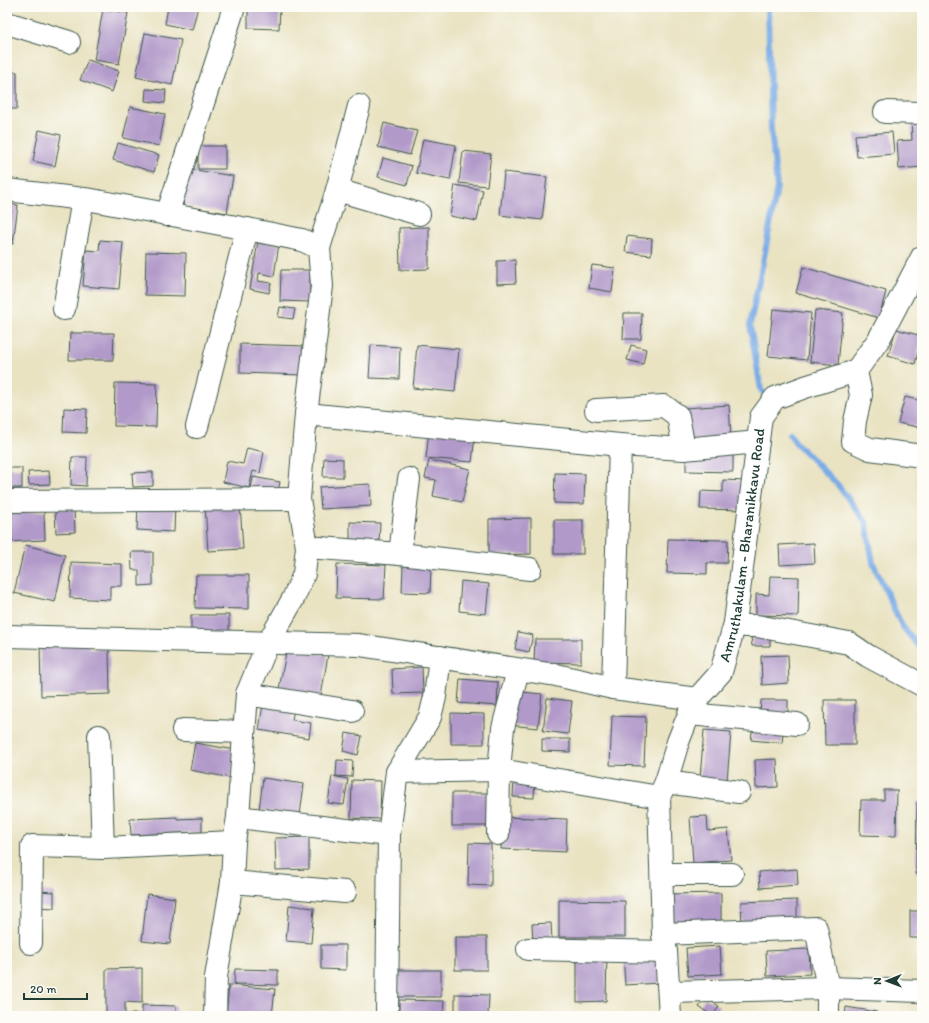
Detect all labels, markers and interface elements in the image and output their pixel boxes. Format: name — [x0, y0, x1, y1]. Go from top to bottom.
street label: Amruthakulam - Bharanikkavu Road — [715, 427, 768, 664]
north arrow — [867, 961, 907, 1001]
scale bar — [24, 975, 87, 1001]
text: N — [871, 977, 884, 985]
text: 20 m — [30, 982, 57, 996]

